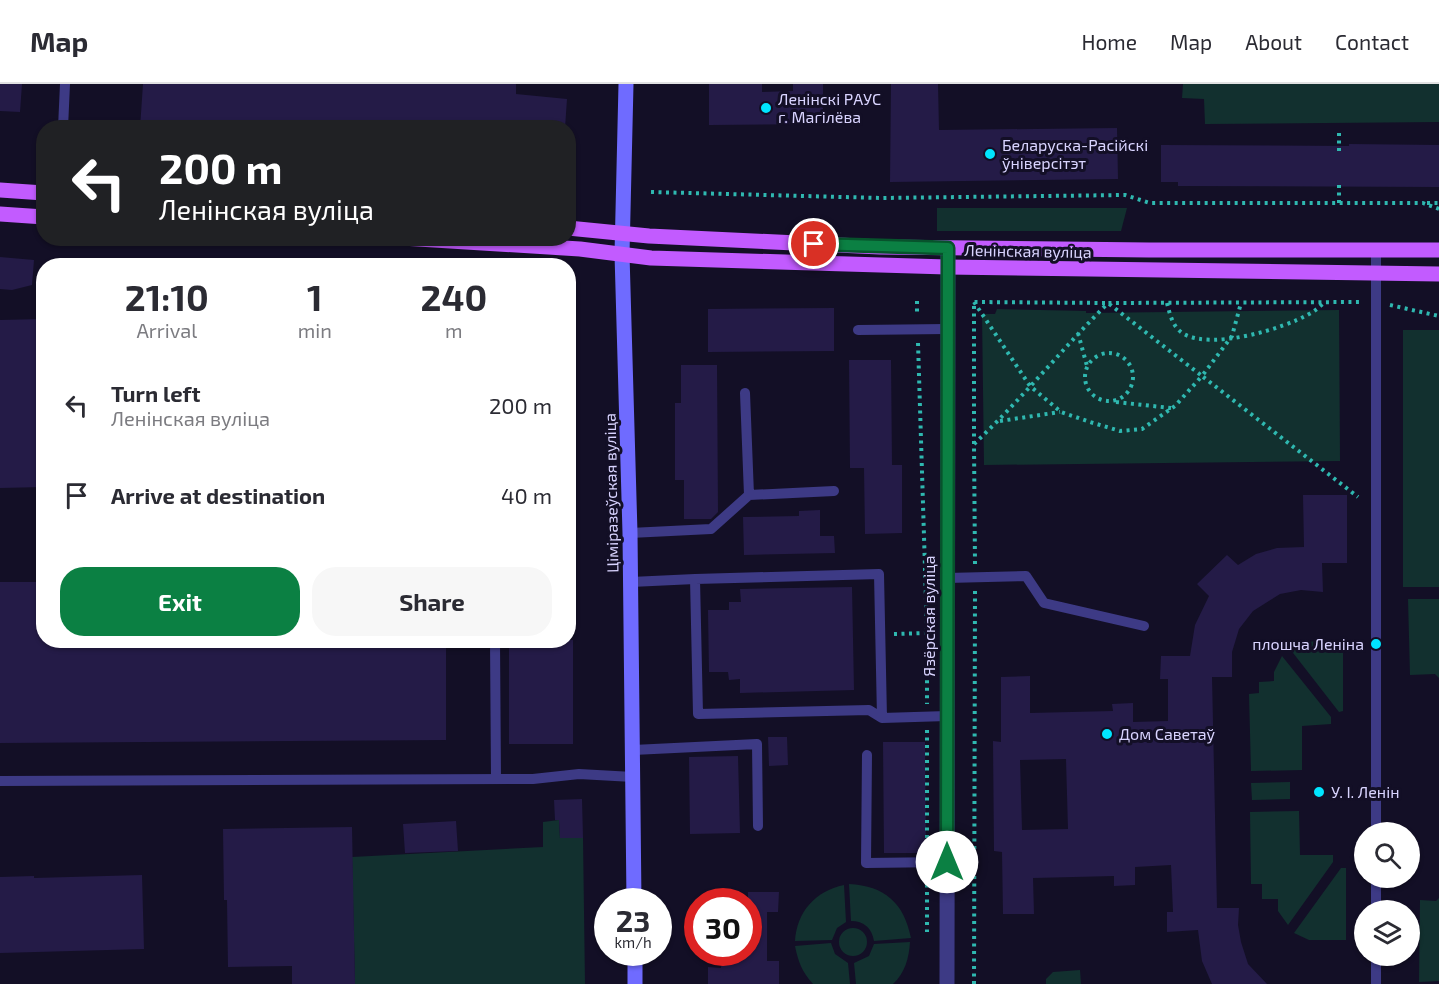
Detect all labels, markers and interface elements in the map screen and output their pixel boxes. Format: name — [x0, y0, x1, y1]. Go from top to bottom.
text: Map — [30, 24, 88, 58]
text: Home — [1081, 29, 1137, 54]
text: Map — [1170, 29, 1212, 54]
text: About — [1245, 29, 1302, 54]
text: Contact — [1335, 29, 1409, 54]
place label: Ленінскі РАУС г. Магілёва — [778, 89, 881, 126]
marker: Ленінскі РАУС г. Магілёва — [759, 101, 773, 115]
place label: Беларуска-Расійскі ўніверсітэт — [1002, 135, 1148, 173]
text: 200 m — [159, 142, 282, 192]
icon: left — [60, 144, 138, 222]
marker: Беларуска-Расійскі ўніверсітэт — [983, 147, 997, 161]
text: Ленінская вуліца — [159, 193, 374, 225]
pin — [788, 218, 839, 269]
icon: arrive — [797, 227, 830, 260]
street label: Ленінская вуліца — [964, 240, 1092, 262]
text: 21:10 — [125, 275, 209, 318]
text: 1 — [307, 275, 322, 318]
text: 240 — [421, 275, 487, 318]
text: Arrival — [136, 318, 197, 342]
text: min — [298, 318, 332, 342]
text: m — [445, 318, 463, 342]
text: Turn left — [111, 380, 200, 406]
icon: left — [60, 389, 93, 422]
text: 200 m — [489, 392, 552, 418]
text: Ленінская вуліца — [111, 406, 270, 430]
street label: Ціміразеўская вуліца — [600, 413, 622, 573]
icon: arrive — [60, 479, 93, 512]
text: Arrive at destination — [111, 482, 325, 508]
text: 40 m — [501, 482, 552, 508]
street label: Язёрская вуліца — [919, 555, 939, 677]
button: Exit — [60, 567, 300, 636]
button: Share — [312, 567, 552, 636]
place label: плошча Леніна — [1252, 634, 1364, 653]
marker: плошча Леніна — [1369, 637, 1383, 651]
place label: Дом Саветаў — [1119, 724, 1216, 744]
marker: Дом Саветаў — [1100, 727, 1114, 741]
place label: У. І. Ленін — [1331, 782, 1400, 801]
marker: У. І. Ленін — [1312, 785, 1326, 799]
map controls — [1354, 822, 1420, 966]
button: search — [1354, 822, 1420, 888]
position arrow — [915, 830, 979, 894]
speed limit sign: 30 — [684, 888, 762, 966]
button: layers — [1354, 900, 1420, 966]
text: 23 — [616, 902, 650, 938]
text: km/h — [614, 933, 652, 951]

